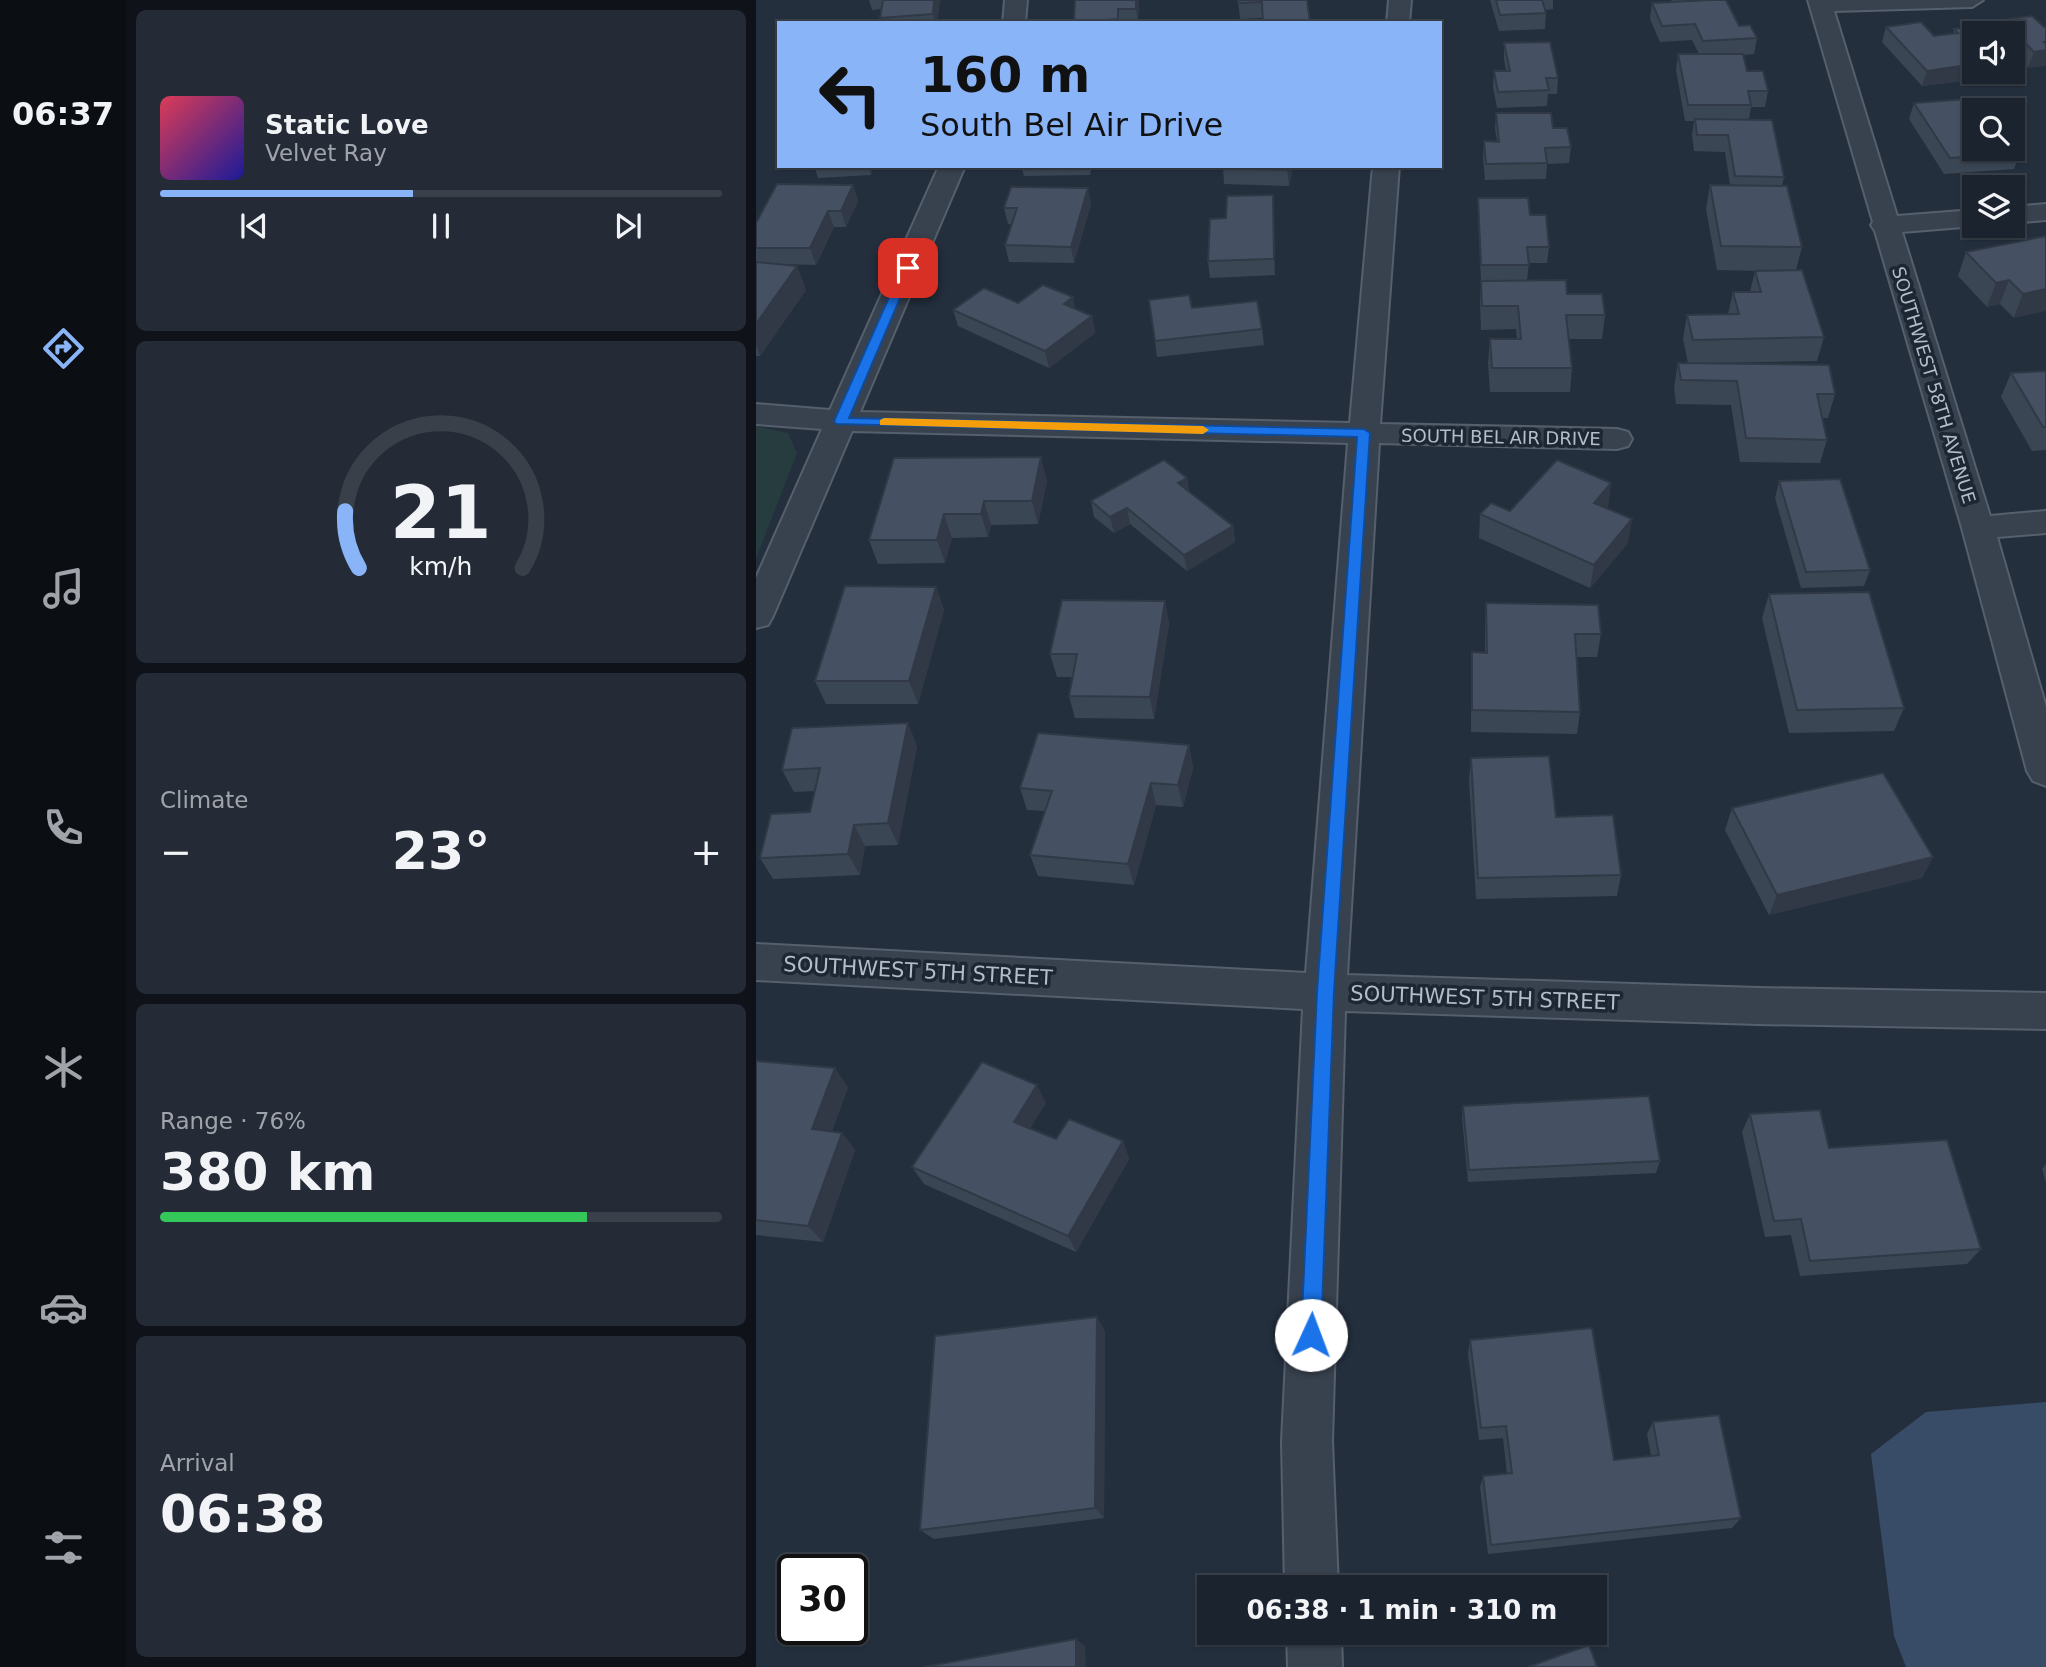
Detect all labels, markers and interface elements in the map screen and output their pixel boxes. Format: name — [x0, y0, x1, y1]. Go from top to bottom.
map controls — [1962, 21, 2025, 238]
button: sound — [1962, 21, 2025, 84]
text: 160 m — [920, 47, 1090, 104]
icon: left — [805, 49, 896, 140]
text: 06:37 — [12, 95, 114, 133]
button: search — [1962, 98, 2025, 161]
text: South Bel Air Drive — [920, 106, 1223, 144]
text: Static Love — [265, 110, 429, 140]
text: Velvet Ray — [265, 140, 387, 166]
button: layers — [1962, 175, 2025, 238]
icon: previous — [235, 207, 273, 245]
icon: pause — [422, 207, 460, 245]
icon: next — [609, 207, 647, 245]
pin — [878, 238, 938, 298]
icon: arrive — [889, 249, 927, 287]
street label: SOUTHWEST 58TH AVENUE — [1888, 264, 1980, 506]
icon: directions — [39, 324, 88, 373]
street label: SOUTH BEL AIR DRIVE — [1401, 425, 1601, 449]
text: 21 — [390, 471, 492, 556]
text: km/h — [409, 552, 473, 581]
icon: music — [39, 564, 88, 613]
text: Climate — [160, 787, 249, 813]
icon: phone — [39, 803, 88, 852]
text: 23° — [392, 821, 490, 881]
text: − — [160, 830, 192, 874]
text: + — [690, 830, 722, 874]
street label: SOUTHWEST 5TH STREET — [783, 952, 1053, 990]
street label: SOUTHWEST 5TH STREET — [1350, 981, 1620, 1015]
icon: climate — [39, 1043, 88, 1092]
text: Range · 76% — [160, 1108, 306, 1134]
text: 380 km — [160, 1142, 375, 1202]
icon: car — [39, 1283, 88, 1332]
position arrow — [1274, 1298, 1348, 1372]
text: Arrival — [160, 1450, 235, 1476]
text: 06:38 — [160, 1484, 326, 1544]
icon: filters — [39, 1523, 88, 1572]
speed limit sign: 30 — [777, 1554, 868, 1645]
text: 06:38 · 1 min · 310 m — [1247, 1595, 1557, 1625]

